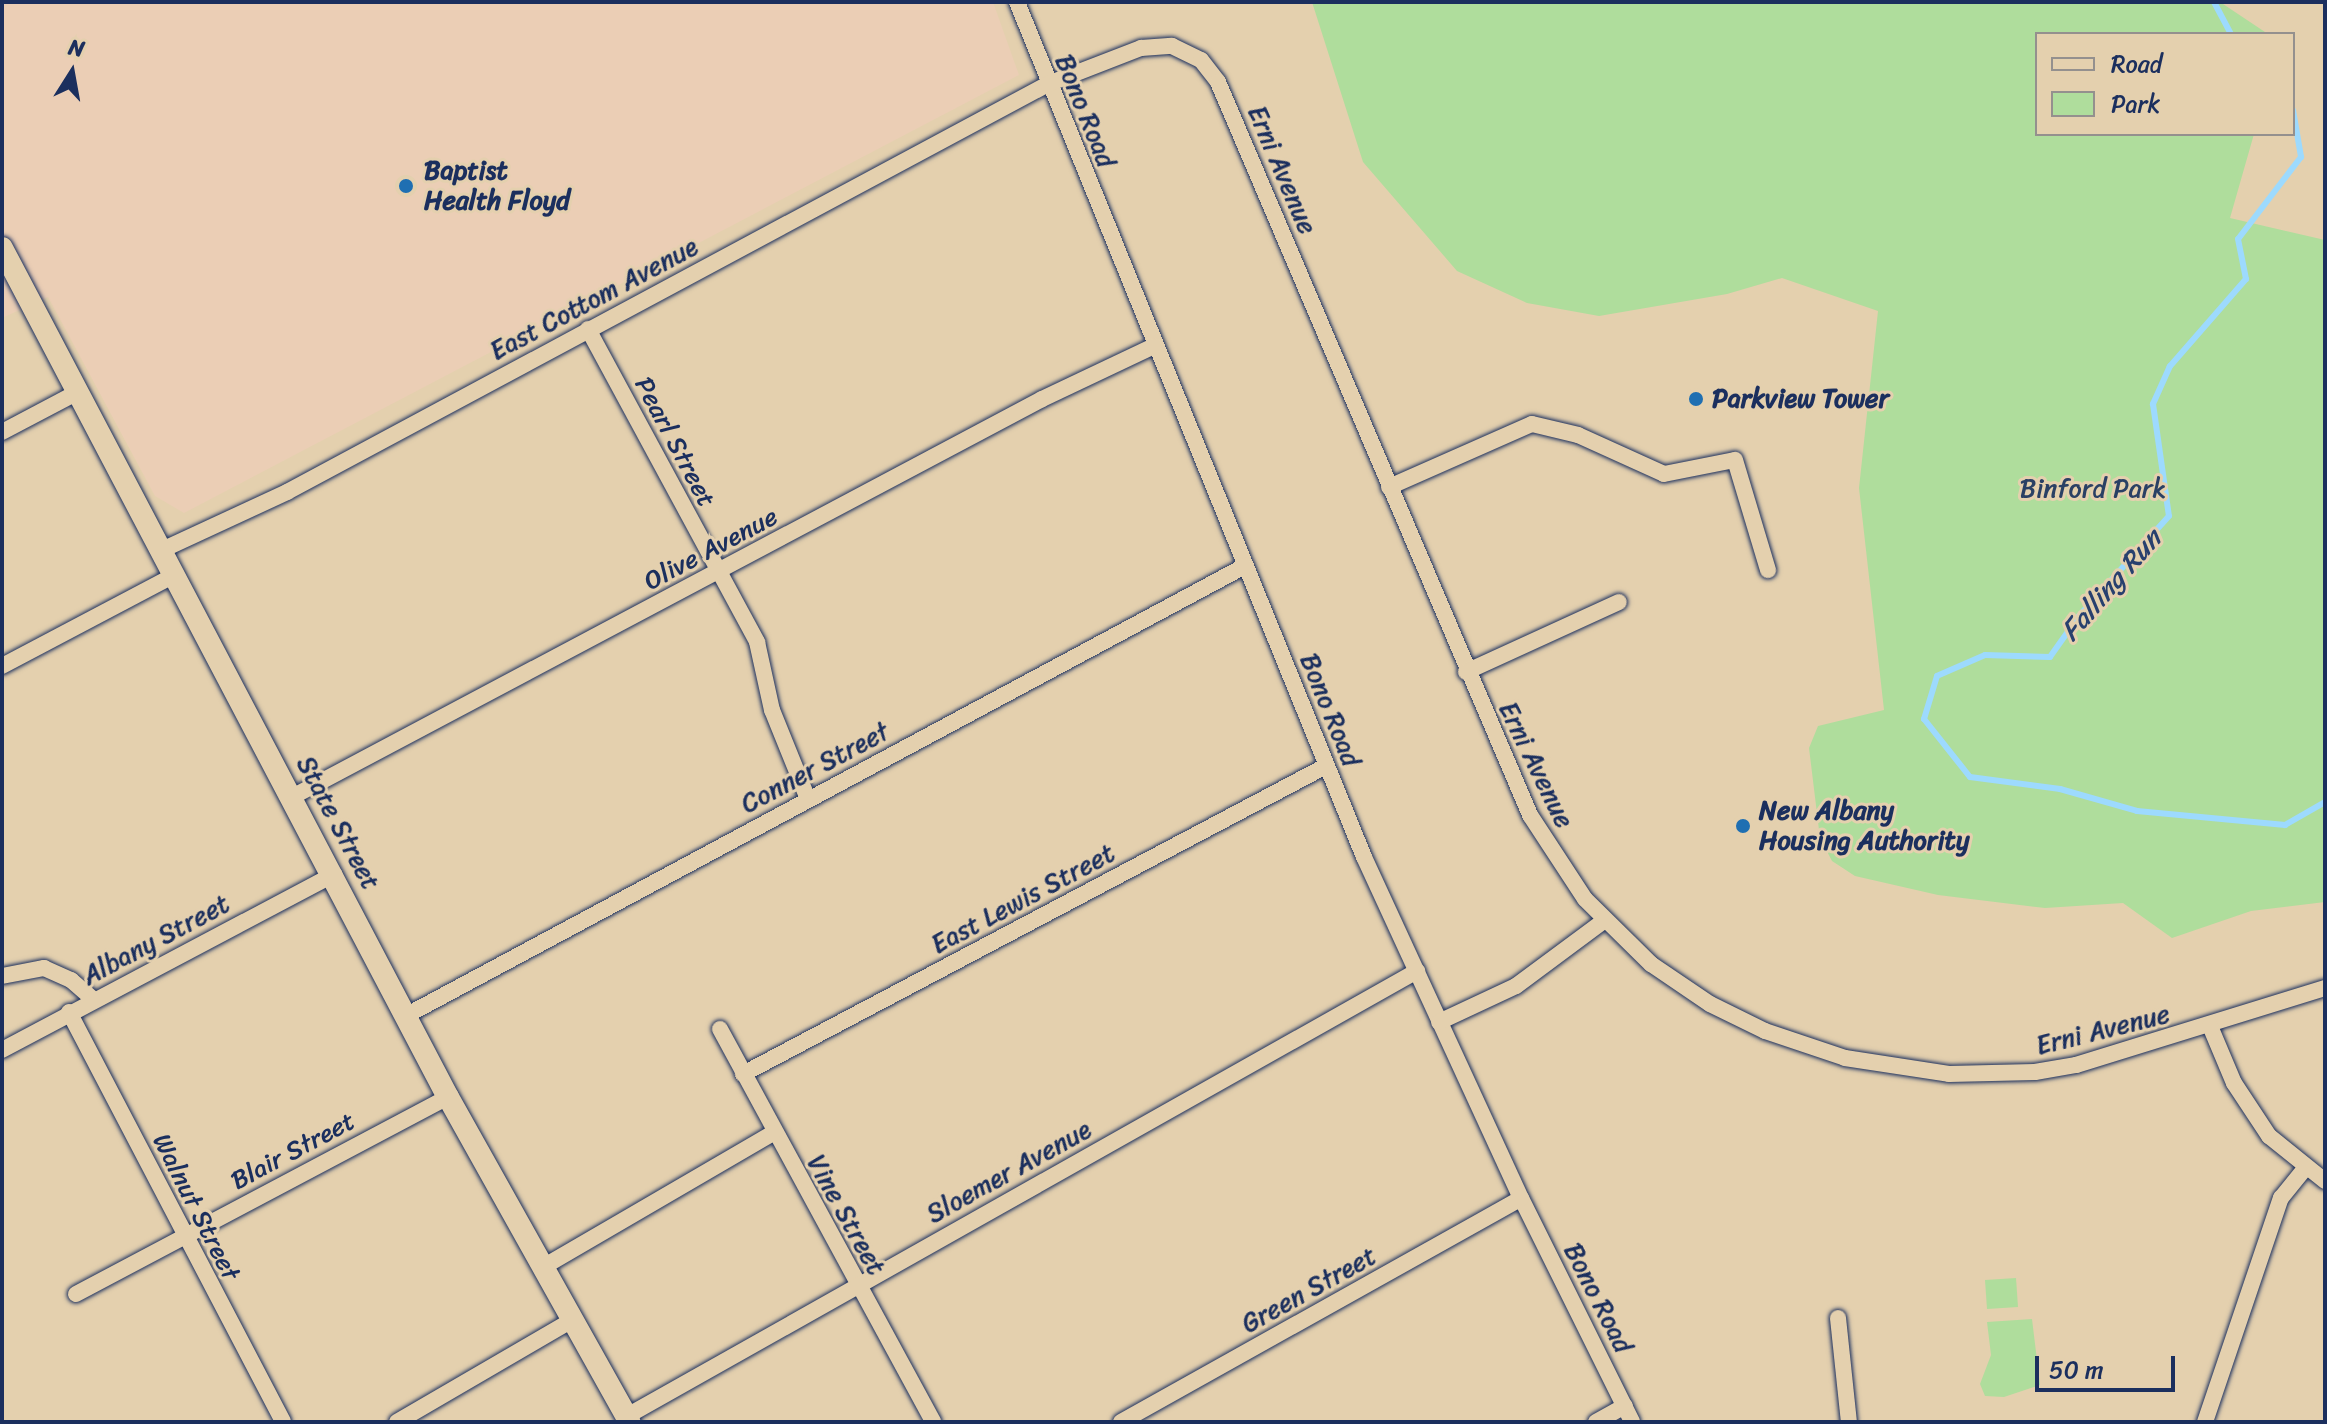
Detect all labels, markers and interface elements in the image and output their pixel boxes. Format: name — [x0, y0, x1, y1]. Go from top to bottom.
text: N — [65, 27, 88, 69]
north arrow — [32, 32, 112, 112]
legend — [2035, 32, 2295, 136]
text: Road — [2111, 43, 2162, 85]
street label: Bono Road — [1048, 50, 1122, 172]
text: Park — [2111, 83, 2160, 125]
street label: Erni Avenue — [1241, 101, 1323, 239]
place label: Baptist Health Floyd — [424, 155, 570, 216]
marker: Baptist Health Floyd — [395, 175, 417, 197]
street label: East Cottom Avenue — [485, 231, 703, 367]
street label: Pearl Street — [628, 372, 722, 512]
place label: Parkview Tower — [1712, 383, 1889, 415]
marker: Parkview Tower — [1687, 390, 1705, 408]
park label: Binford Park — [2020, 473, 2166, 505]
street label: Olive Avenue — [639, 501, 783, 597]
water label: Falling Run — [2053, 522, 2169, 648]
street label: Bono Road — [1293, 649, 1367, 771]
street label: Erni Avenue — [1492, 697, 1580, 833]
street label: Conner Street — [735, 716, 895, 820]
street label: State Street — [290, 750, 386, 896]
place label: New Albany Housing Authority — [1759, 795, 1969, 856]
marker: New Albany Housing Authority — [1734, 817, 1752, 835]
street label: East Lewis Street — [926, 838, 1120, 960]
street label: Albany Street — [77, 888, 235, 992]
street label: Erni Avenue — [2033, 998, 2173, 1062]
street label: Blair Street — [225, 1105, 361, 1197]
street label: Sloemer Avenue — [921, 1114, 1097, 1230]
street label: Walnut Street — [145, 1128, 247, 1286]
street label: Vine Street — [800, 1150, 892, 1280]
street label: Bono Road — [1557, 1238, 1639, 1358]
street label: Green Street — [1236, 1240, 1382, 1340]
scale bar — [2039, 1340, 2179, 1390]
text: 50 m — [2049, 1349, 2104, 1391]

